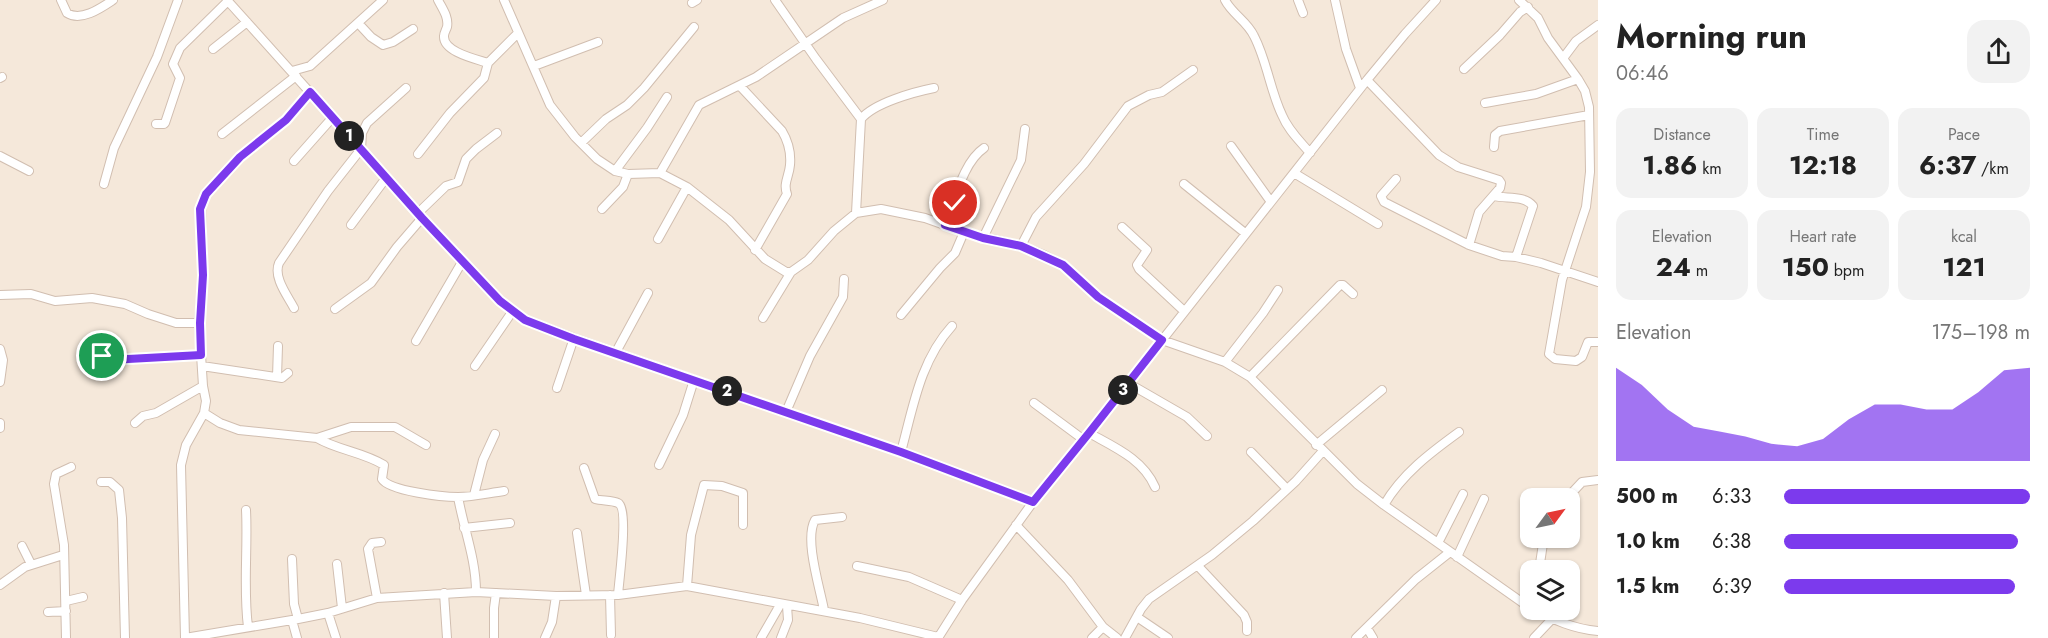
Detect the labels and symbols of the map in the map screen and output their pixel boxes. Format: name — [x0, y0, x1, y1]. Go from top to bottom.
pin: 1 — [334, 121, 364, 151]
pin — [929, 177, 980, 228]
pin — [76, 330, 127, 381]
pin: 3 — [1108, 375, 1138, 405]
pin: 2 — [712, 376, 742, 406]
north arrow — [1520, 488, 1580, 548]

